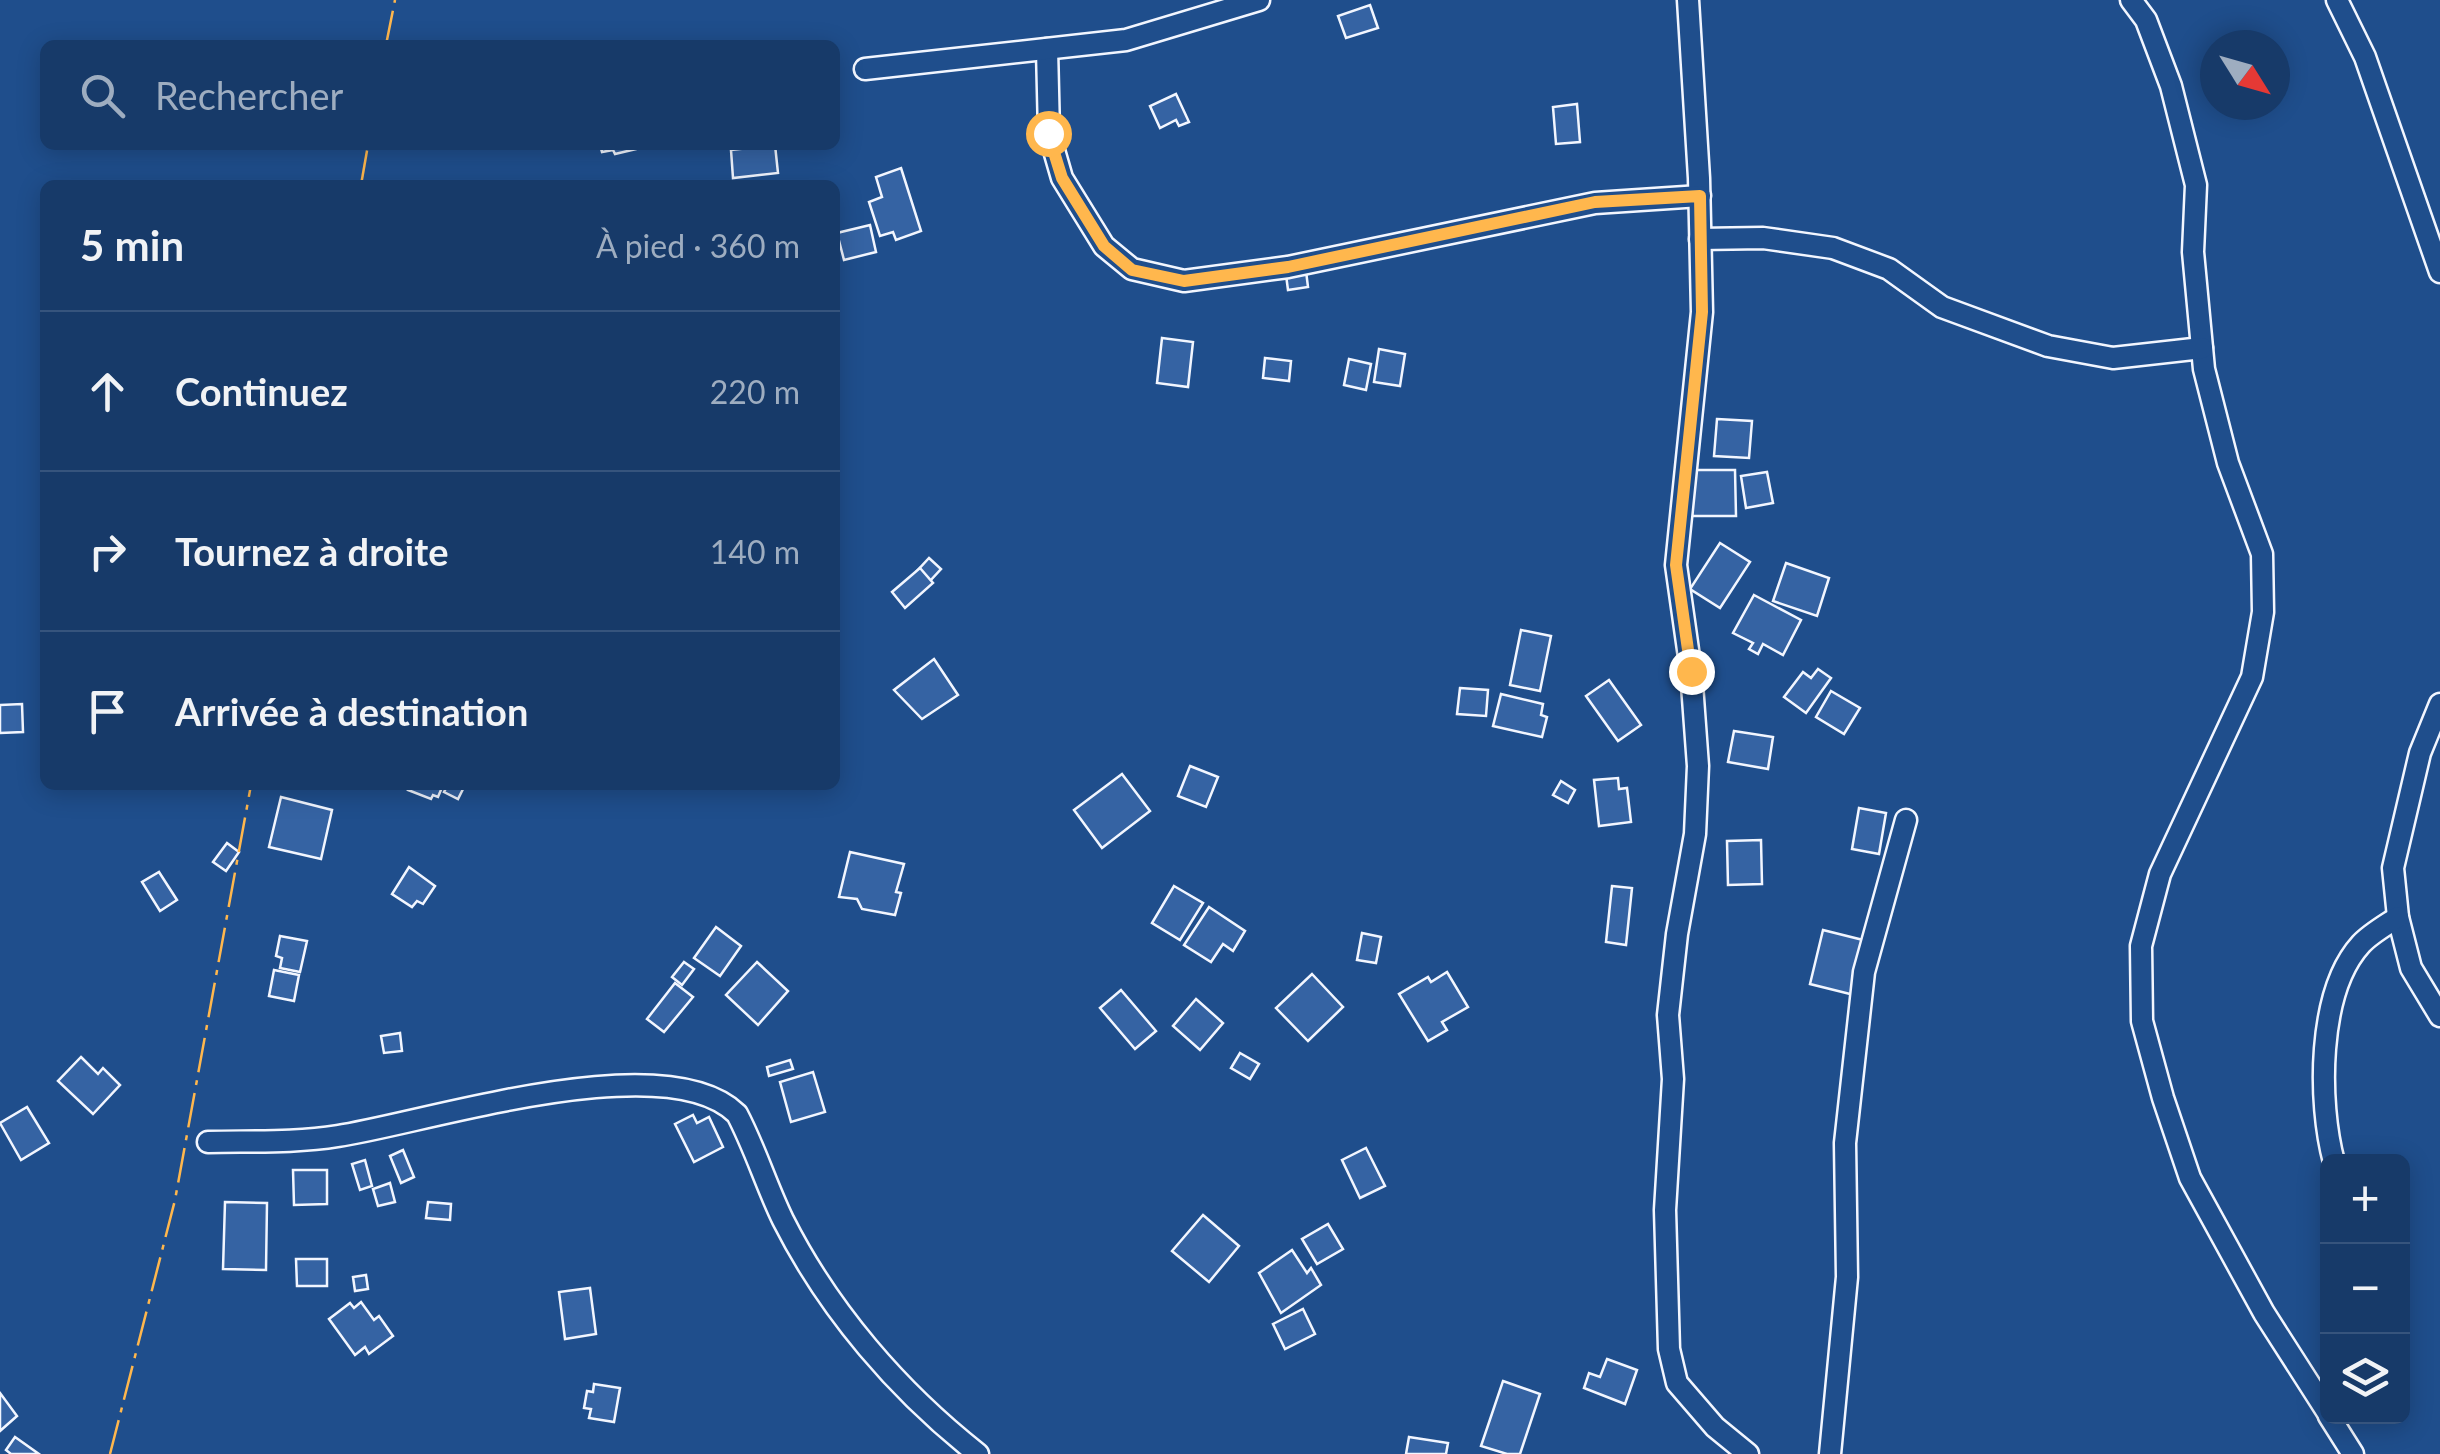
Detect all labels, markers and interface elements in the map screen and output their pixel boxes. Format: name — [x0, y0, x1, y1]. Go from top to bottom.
north arrow — [2200, 30, 2290, 120]
search box — [40, 40, 840, 150]
icon: search — [75, 68, 130, 123]
text: Rechercher — [155, 72, 343, 118]
route start — [1026, 111, 1072, 157]
text: 5 min — [80, 220, 184, 270]
text: À pied · 360 m — [596, 226, 800, 265]
icon: ahead — [80, 364, 135, 419]
text: Continuez — [175, 368, 348, 414]
text: 220 m — [710, 372, 800, 411]
icon: right — [80, 524, 135, 579]
text: Tournez à droite — [175, 528, 449, 574]
text: 140 m — [710, 532, 800, 571]
route end — [1669, 649, 1715, 695]
icon: arrive — [80, 684, 135, 739]
text: Arrivée à destination — [175, 688, 528, 734]
map controls — [2320, 1154, 2410, 1424]
button: + — [2320, 1154, 2410, 1244]
button: − — [2320, 1244, 2410, 1334]
button: layers — [2320, 1334, 2410, 1424]

